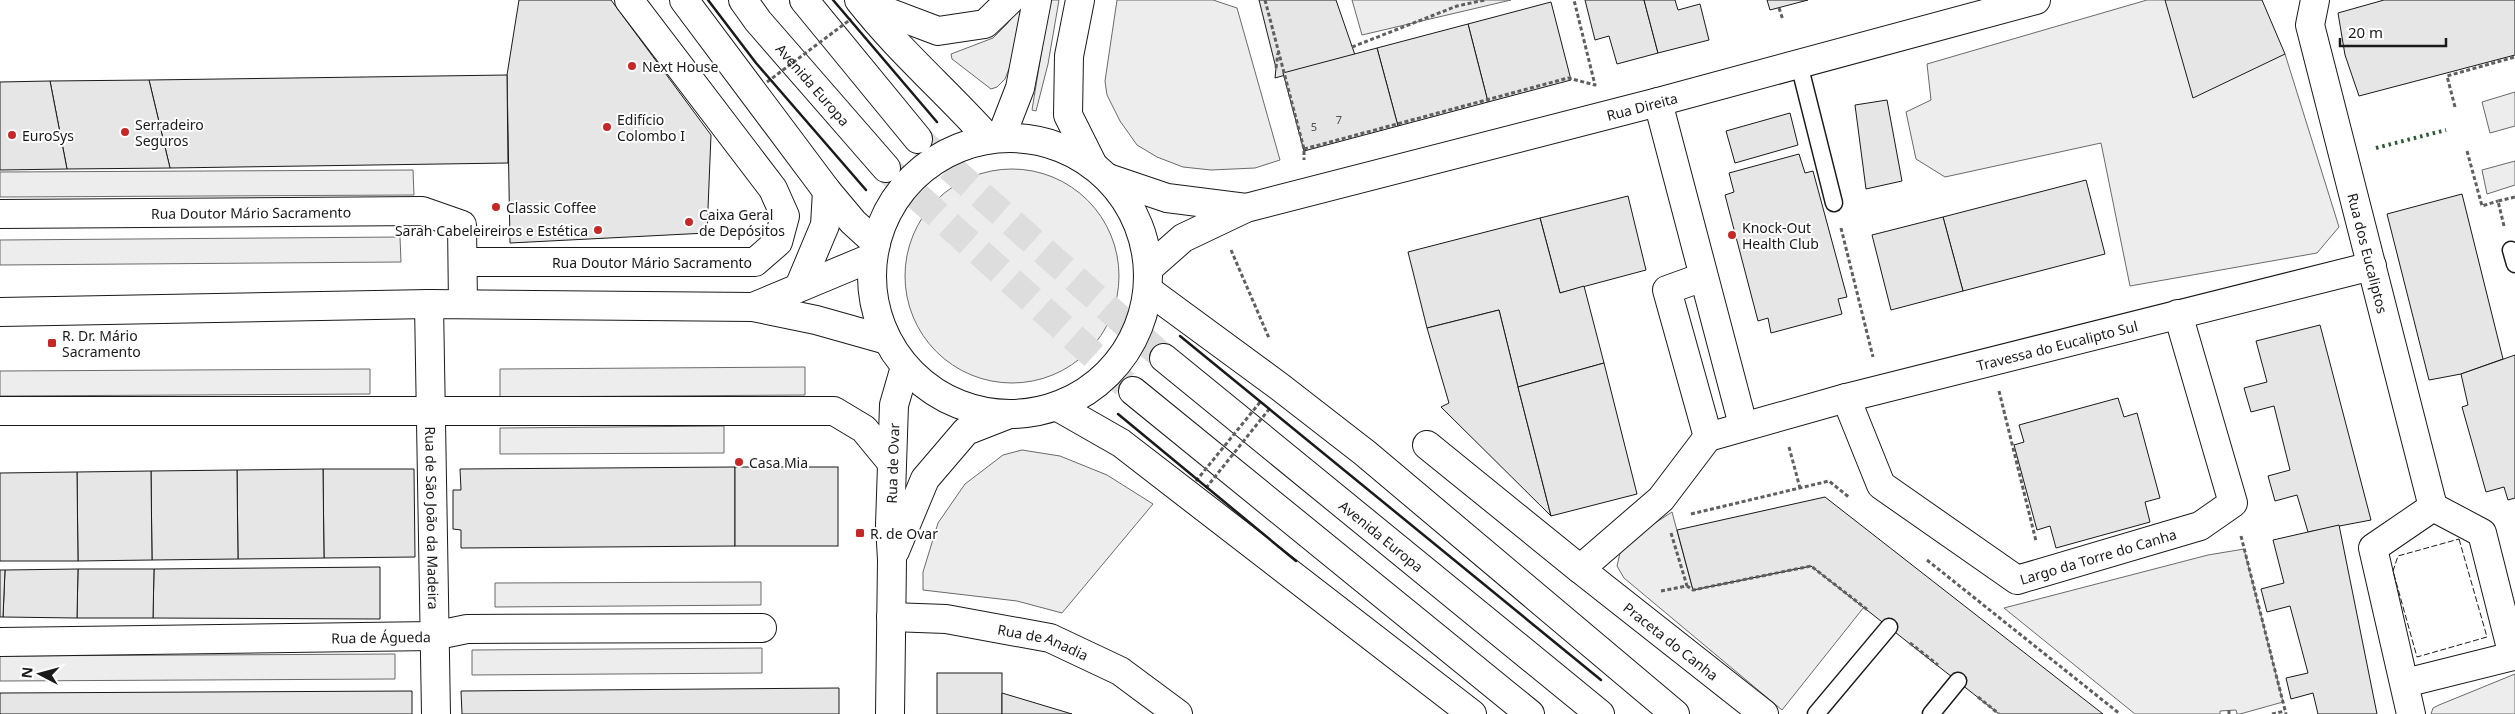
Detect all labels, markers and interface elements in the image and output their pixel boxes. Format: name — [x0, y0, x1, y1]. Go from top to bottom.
scale bar — [2340, 15, 2446, 47]
text: 20 m — [2348, 22, 2383, 42]
street label: Avenida Europa — [772, 39, 854, 130]
place label: Next House — [642, 57, 719, 76]
marker: Next House — [626, 60, 638, 72]
street label: Rua Direita — [1604, 88, 1680, 124]
place label: Edifício Colombo I — [617, 110, 685, 145]
house number: 7 — [1336, 112, 1342, 127]
place label: Serradeiro Seguros — [135, 115, 204, 150]
house number: 5 — [1311, 119, 1317, 134]
marker: Edifício Colombo I — [601, 121, 613, 133]
place label: EuroSys — [22, 126, 74, 145]
marker: Serradeiro Seguros — [119, 126, 131, 138]
marker: EuroSys — [6, 129, 18, 141]
street label: Rua dos Eucaliptos — [2344, 191, 2393, 316]
place label: Classic Coffee — [506, 198, 597, 217]
marker: Classic Coffee — [490, 201, 502, 213]
street label: Rua Doutor Mário Sacramento — [151, 202, 351, 222]
place label: Caixa Geral de Depósitos — [699, 205, 785, 240]
marker: Caixa Geral de Depósitos — [683, 216, 695, 228]
place label: Knock-Out Health Club — [1742, 218, 1819, 253]
place label: Sarah Cabeleireiros e Estética — [395, 221, 588, 240]
marker: Sarah Cabeleireiros e Estética — [592, 224, 604, 236]
marker: Knock-Out Health Club — [1726, 229, 1738, 241]
street label: Rua Doutor Mário Sacramento — [552, 253, 752, 272]
street label: Travessa do Eucalipto Sul — [1975, 316, 2140, 374]
place label: R. Dr. Mário Sacramento — [62, 326, 141, 361]
marker: R. Dr. Mário Sacramento — [46, 337, 58, 349]
street label: Rua de Ovar — [881, 422, 903, 504]
street label: Rua de São João da Madeira — [422, 426, 444, 610]
place label: Casa Mia — [749, 453, 808, 472]
marker: Casa Mia — [733, 456, 745, 468]
street label: Avenida Europa — [1336, 496, 1428, 576]
place label: R. de Ovar — [870, 524, 938, 543]
street label: Largo da Torre do Canha — [2017, 524, 2179, 588]
marker: R. de Ovar — [854, 527, 866, 539]
street label: Praceta do Canha — [1620, 598, 1723, 684]
street label: Rua de Anadia — [996, 619, 1092, 664]
street label: Rua de Águeda — [331, 627, 431, 647]
north arrow — [15, 649, 65, 699]
text: N — [17, 666, 37, 679]

